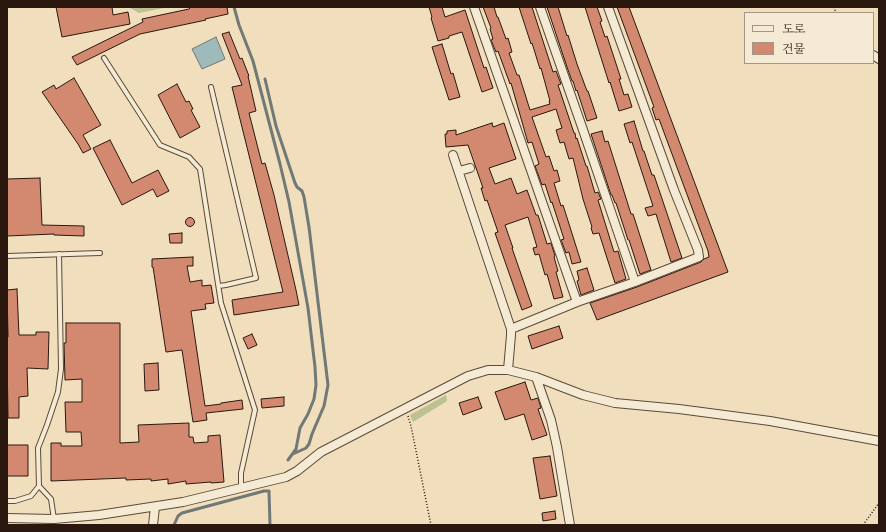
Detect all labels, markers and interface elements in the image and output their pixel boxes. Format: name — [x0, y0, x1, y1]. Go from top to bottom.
legend — [744, 12, 874, 64]
text: 도로 — [782, 21, 805, 37]
text: 건물 — [782, 41, 805, 57]

